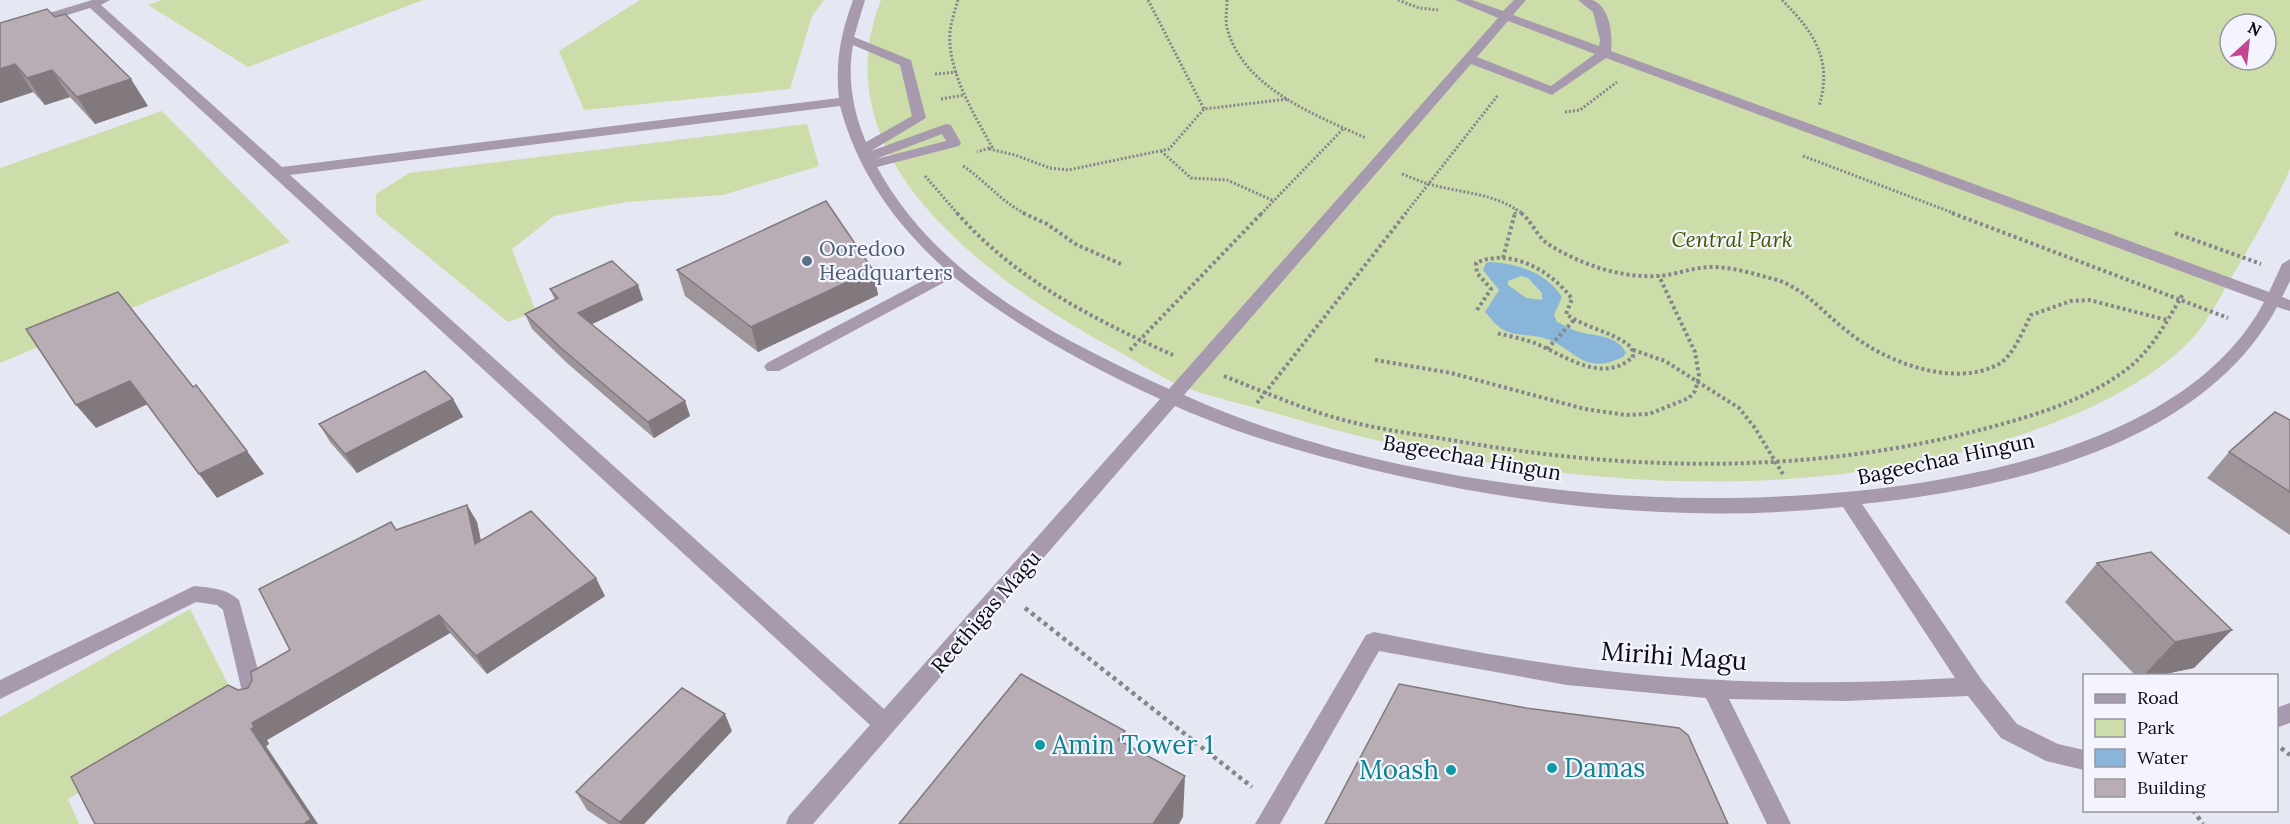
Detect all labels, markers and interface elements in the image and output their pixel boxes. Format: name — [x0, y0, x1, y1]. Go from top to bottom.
north arrow — [2218, 12, 2278, 72]
text: N — [2245, 17, 2265, 40]
park label: Central Park — [1671, 226, 1793, 253]
place label: Ooredoo Headquarters — [819, 235, 953, 286]
marker: Ooredoo Headquarters — [800, 254, 814, 268]
street label: Bageechaa Hingun — [1855, 426, 2037, 490]
street label: Bageechaa Hingun — [1381, 429, 1564, 487]
street label: Reethigas Magu — [925, 545, 1046, 679]
street label: Mirihi Magu — [1600, 634, 1748, 677]
legend — [2083, 674, 2278, 812]
text: Road — [2137, 686, 2179, 709]
text: Park — [2137, 716, 2175, 739]
place label: Amin Tower 1 — [1051, 728, 1214, 761]
marker: Amin Tower 1 — [1033, 738, 1047, 752]
text: Water — [2137, 746, 2188, 769]
place label: Damas — [1564, 751, 1645, 784]
place label: Moash — [1359, 753, 1439, 786]
marker: Damas — [1545, 761, 1559, 775]
marker: Moash — [1444, 763, 1458, 777]
text: Building — [2137, 776, 2207, 799]

